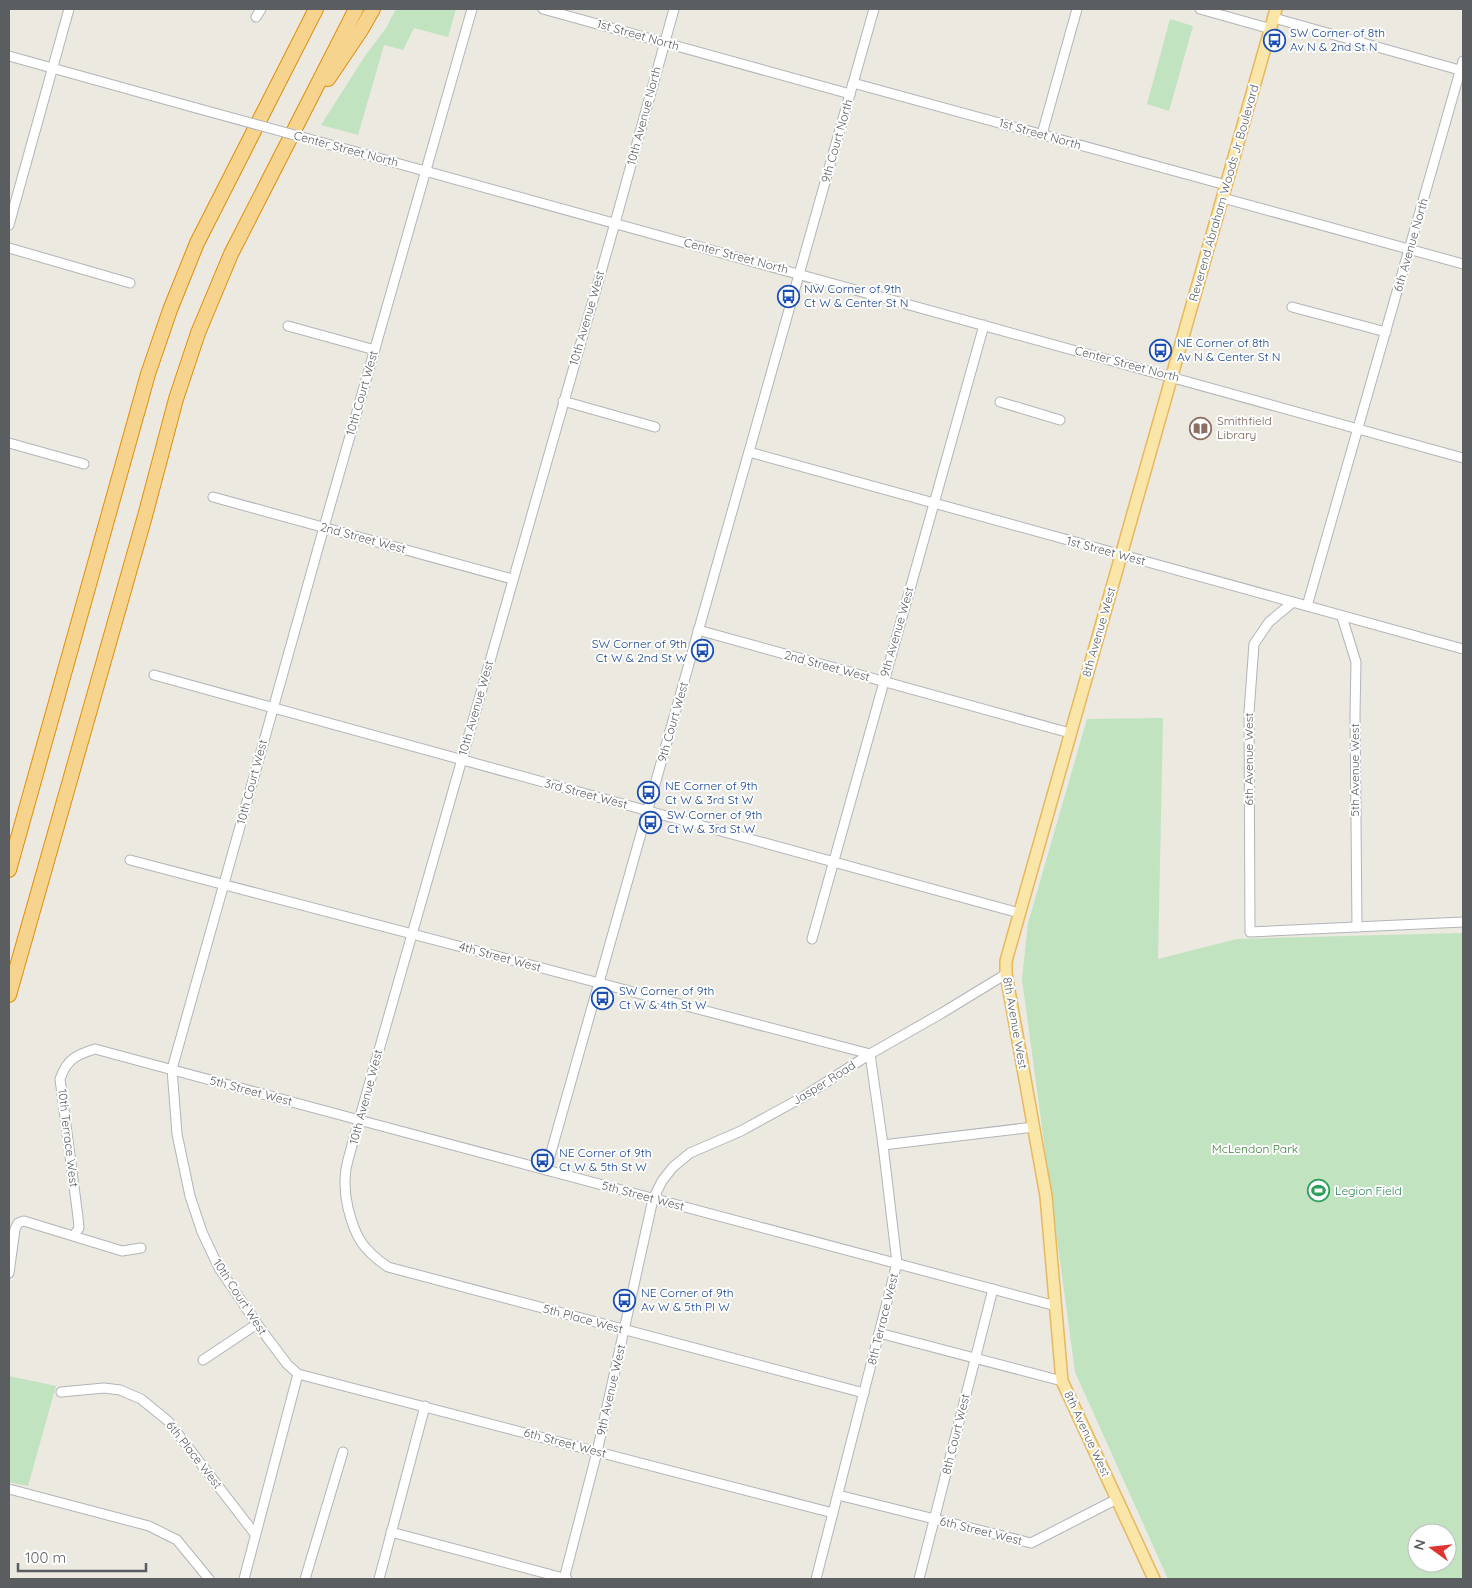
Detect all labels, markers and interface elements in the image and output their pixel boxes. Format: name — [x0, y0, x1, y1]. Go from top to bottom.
street label: 1st Street North — [595, 16, 681, 53]
place label: SW Corner of 8th Av N & 2nd St N — [1290, 25, 1385, 54]
bus stop icon: SW Corner of 8th Av N & 2nd St N — [1262, 28, 1286, 52]
street label: 10th Avenue North — [623, 65, 664, 167]
street label: Reverend Abraham Woods Jr Boulevard — [1185, 83, 1262, 303]
street label: 9th Court North — [817, 97, 856, 184]
street label: 1st Street North — [997, 115, 1083, 152]
street label: Center Street North — [292, 127, 400, 170]
street label: 6th Avenue North — [1390, 196, 1431, 293]
street label: Center Street North — [682, 234, 790, 277]
street label: 10th Avenue West — [566, 269, 607, 367]
place label: NW Corner of 9th Ct W & Center St N — [804, 281, 909, 310]
bus stop icon: NW Corner of 9th Ct W & Center St N — [776, 284, 800, 308]
place label: NE Corner of 8th Av N & Center St N — [1177, 335, 1281, 364]
bus stop icon: NE Corner of 8th Av N & Center St N — [1149, 338, 1173, 362]
street label: Center Street North — [1073, 342, 1181, 385]
street label: 10th Court West — [342, 349, 381, 437]
place label: Smithfield Library — [1217, 413, 1272, 442]
library icon: Smithfield Library — [1189, 416, 1213, 440]
street label: 2nd Street West — [319, 519, 408, 556]
street label: 1st Street West — [1065, 533, 1147, 568]
street label: 9th Avenue West — [876, 585, 917, 679]
street label: 8th Avenue West — [1079, 585, 1119, 679]
place label: SW Corner of 9th Ct W & 2nd St W — [592, 636, 687, 665]
bus stop icon: SW Corner of 9th Ct W & 2nd St W — [691, 639, 715, 663]
street label: 2nd Street West — [783, 647, 872, 684]
street label: 10th Avenue West — [455, 659, 496, 757]
street label: 9th Court West — [654, 680, 691, 764]
street label: 6th Avenue West — [1241, 713, 1256, 805]
street label: 5th Avenue West — [1347, 724, 1362, 816]
street label: 10th Court West — [233, 738, 270, 826]
street label: 3rd Street West — [543, 775, 629, 812]
place label: NE Corner of 9th Ct W & 3rd St W — [665, 778, 758, 807]
bus stop icon: NE Corner of 9th Ct W & 3rd St W — [637, 781, 661, 805]
place label: SW Corner of 9th Ct W & 3rd St W — [667, 807, 762, 836]
bus stop icon: SW Corner of 9th Ct W & 3rd St W — [639, 810, 663, 834]
street label: 4th Street West — [457, 938, 543, 975]
street label: 8th Avenue West — [1000, 976, 1031, 1070]
place label: SW Corner of 9th Ct W & 4th St W — [619, 983, 714, 1012]
bus stop icon: SW Corner of 9th Ct W & 4th St W — [591, 986, 615, 1010]
street label: 10th Avenue West — [346, 1048, 385, 1146]
street label: Jasper Road — [789, 1057, 858, 1108]
street label: 5th Street West — [208, 1072, 294, 1109]
street label: 10th Terrace West — [55, 1088, 82, 1188]
park label: McLendon Park — [1212, 1141, 1298, 1156]
place label: NE Corner of 9th Ct W & 5th St W — [559, 1145, 652, 1174]
bus stop icon: NE Corner of 9th Ct W & 5th St W — [531, 1148, 555, 1172]
street label: 5th Street West — [600, 1177, 686, 1214]
sports icon: Legion Field — [1307, 1179, 1331, 1203]
place label: Legion Field — [1335, 1183, 1402, 1198]
street label: 10th Court West — [210, 1256, 271, 1338]
street label: 8th Terrace West — [864, 1272, 901, 1366]
place label: NE Corner of 9th Av W & 5th Pl W — [641, 1285, 734, 1314]
bus stop icon: NE Corner of 9th Av W & 5th Pl W — [613, 1288, 637, 1312]
street label: 5th Place West — [542, 1301, 625, 1336]
street label: 9th Avenue West — [593, 1343, 628, 1437]
street label: 8th Avenue West — [1061, 1389, 1114, 1479]
street label: 8th Court West — [938, 1392, 973, 1476]
street label: 6th Place West — [163, 1418, 226, 1492]
street label: 6th Street West — [522, 1424, 608, 1461]
street label: 6th Street West — [938, 1513, 1024, 1548]
north arrow — [1407, 1523, 1457, 1573]
text: N — [1409, 1537, 1429, 1552]
scale bar — [18, 1540, 145, 1572]
text: 100 m — [25, 1548, 66, 1567]

